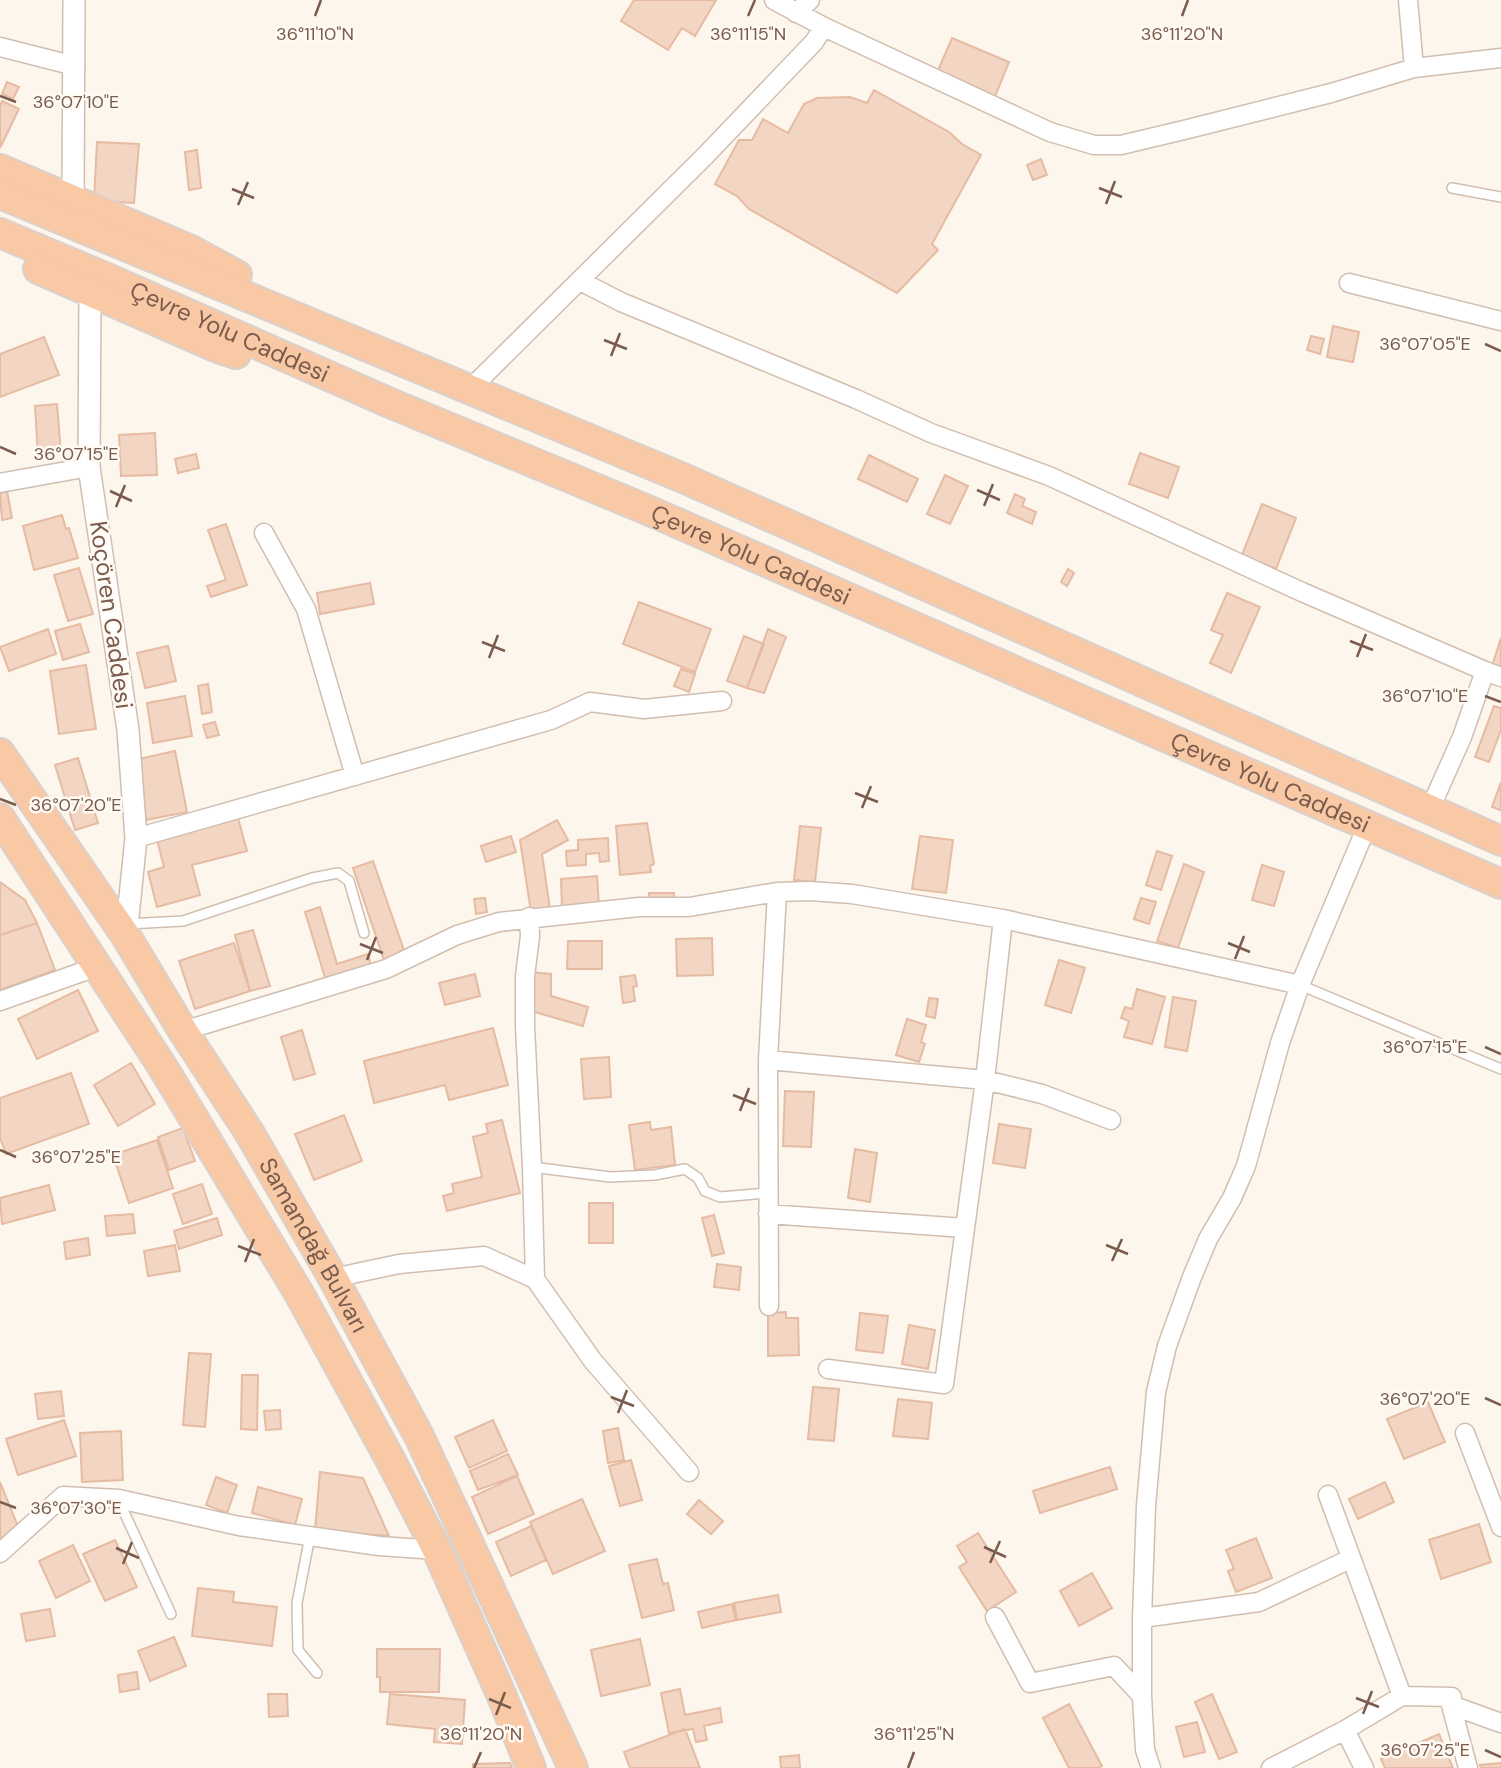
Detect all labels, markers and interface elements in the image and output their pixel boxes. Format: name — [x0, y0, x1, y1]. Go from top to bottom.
text: 36°11'10"N — [276, 22, 354, 46]
text: 36°11'15"N — [710, 22, 786, 46]
text: 36°11'20"N — [1141, 22, 1223, 46]
text: 36°07'10"E — [33, 90, 119, 114]
street label: Çevre Yolu Caddesi — [125, 274, 334, 389]
text: 36°07'05"E — [1379, 332, 1471, 356]
text: 36°07'15"E — [34, 442, 118, 466]
street label: Çevre Yolu Caddesi — [646, 497, 856, 612]
street label: Koçören Caddesi — [83, 519, 140, 711]
text: 36°07'10"E — [1382, 684, 1468, 708]
street label: Çevre Yolu Caddesi — [1166, 725, 1375, 840]
text: 36°07'20"E — [30, 793, 122, 817]
text: 36°07'15"E — [1383, 1035, 1467, 1059]
text: 36°07'25"E — [31, 1145, 121, 1169]
street label: Samandağ Bulvarı — [252, 1152, 376, 1338]
text: 36°07'20"E — [1379, 1387, 1471, 1411]
text: 36°07'30"E — [30, 1496, 122, 1520]
text: 36°11'20"N — [440, 1722, 522, 1746]
text: 36°11'25"N — [874, 1722, 954, 1746]
text: 36°07'25"E — [1380, 1738, 1470, 1762]

